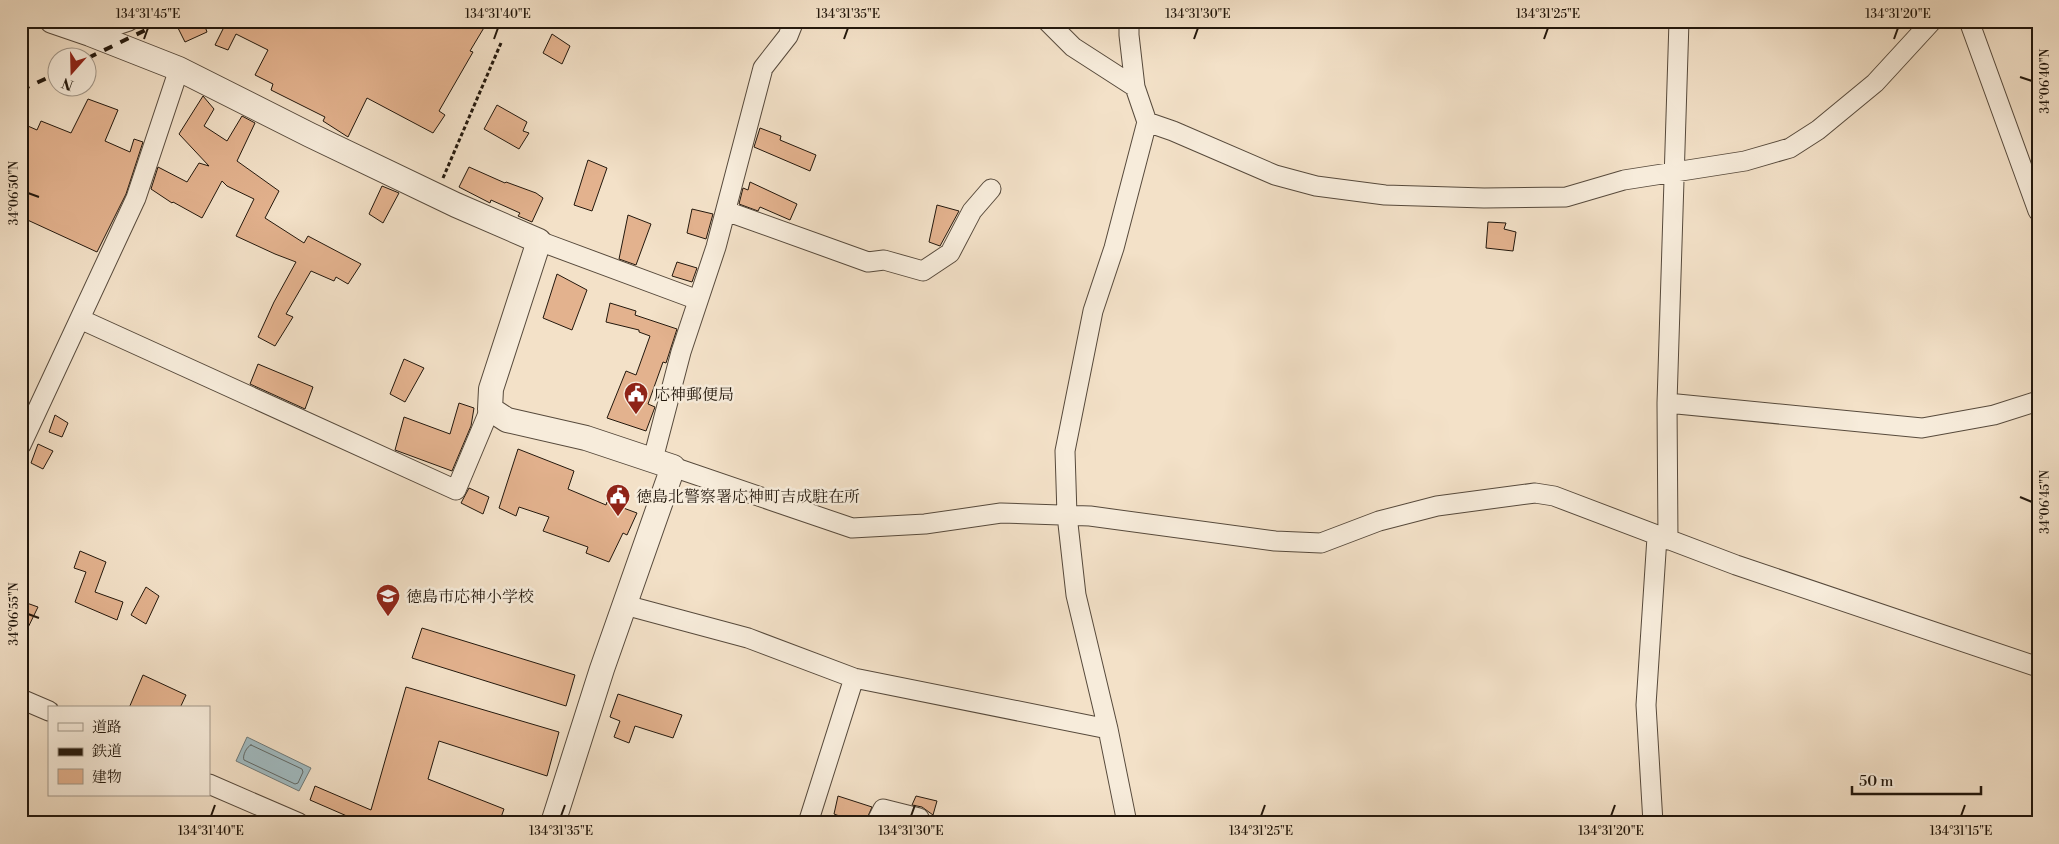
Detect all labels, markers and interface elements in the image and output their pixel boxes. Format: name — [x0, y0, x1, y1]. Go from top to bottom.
text: 134°31'45"E — [116, 7, 180, 22]
text: 134°31'40"E — [465, 7, 531, 22]
text: 134°31'35"E — [816, 7, 880, 22]
text: 134°31'30"E — [1165, 7, 1231, 22]
text: 134°31'25"E — [1516, 7, 1580, 22]
text: 134°31'20"E — [1865, 7, 1931, 22]
north arrow — [48, 48, 98, 98]
text: 34°06'40"N — [2038, 48, 2053, 114]
text: N — [60, 73, 76, 94]
text: 34°06'50"N — [7, 161, 22, 225]
public building icon: 応神郵便局 — [623, 381, 649, 415]
place label: 応神郵便局 — [654, 385, 734, 405]
text: 34°06'45"N — [2038, 470, 2053, 534]
public building icon: 徳島北警察署応神町吉成駐在所 — [605, 483, 631, 517]
place label: 徳島北警察署応神町吉成駐在所 — [636, 487, 860, 507]
text: 34°06'55"N — [7, 582, 22, 646]
school or university icon: 徳島市応神小学校 — [375, 583, 401, 617]
place label: 徳島市応神小学校 — [406, 587, 534, 607]
legend — [48, 706, 210, 796]
text: 道路 — [92, 718, 122, 737]
text: 鉄道 — [92, 742, 122, 761]
scale bar — [1852, 764, 1980, 796]
text: 建物 — [92, 768, 122, 787]
text: 50 m — [1859, 772, 1893, 791]
text: 134°31'40"E — [178, 824, 244, 839]
text: 134°31'35"E — [529, 824, 593, 839]
text: 134°31'30"E — [878, 824, 944, 839]
text: 134°31'25"E — [1229, 824, 1293, 839]
text: 134°31'20"E — [1578, 824, 1644, 839]
text: 134°31'15"E — [1930, 824, 1992, 839]

